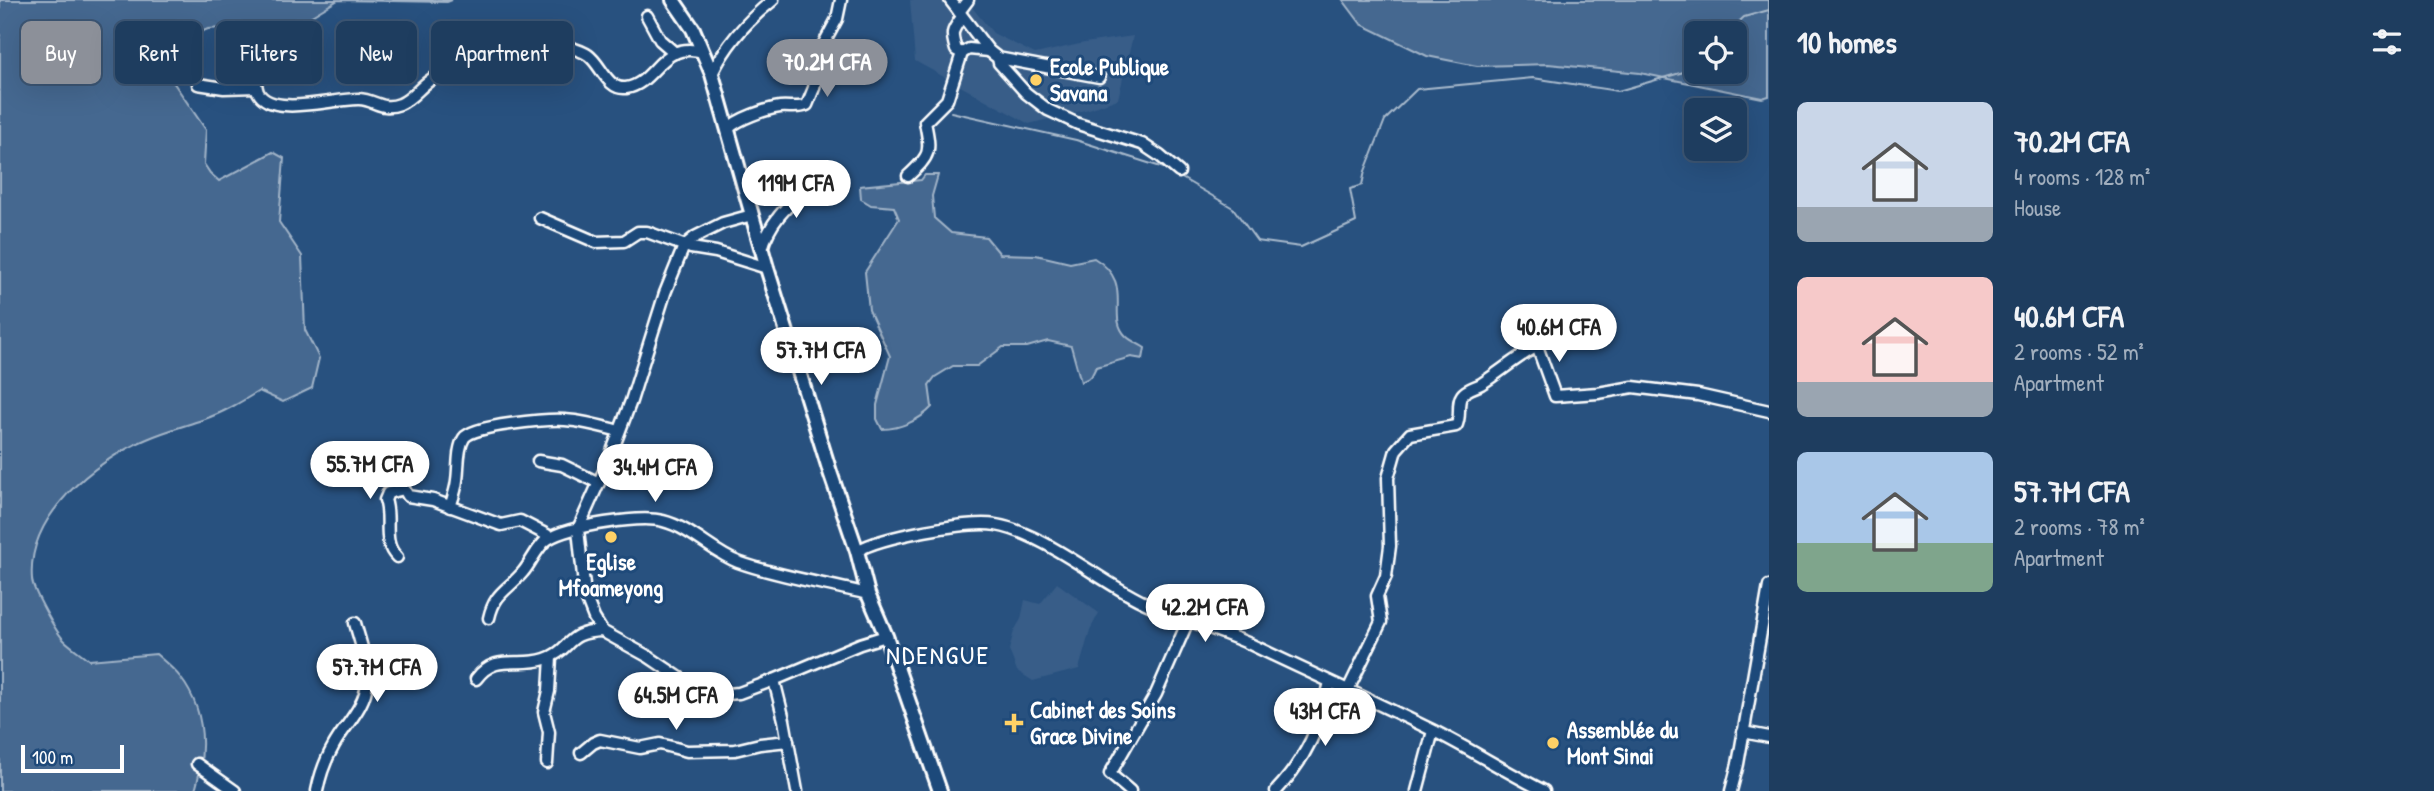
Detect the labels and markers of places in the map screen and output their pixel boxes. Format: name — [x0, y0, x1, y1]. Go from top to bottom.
pin: 70.2M CFA — [747, 40, 907, 99]
place label: Ecole Publique Savana — [1050, 51, 1170, 108]
marker: Ecole Publique Savana — [1028, 72, 1044, 88]
pin: 119M CFA — [724, 160, 868, 220]
pin: 40.6M CFA — [1479, 304, 1639, 364]
pin: 57.7M CFA — [741, 328, 901, 387]
pin: 55.7M CFA — [290, 442, 450, 501]
pin: 34.4M CFA — [575, 444, 735, 504]
marker: Eglise Mfoameyong — [603, 529, 619, 545]
place label: Eglise Mfoameyong — [559, 546, 663, 604]
pin: 42.2M CFA — [1125, 584, 1285, 644]
pin: 57.7M CFA — [297, 644, 457, 704]
pin: 64.5M CFA — [596, 672, 756, 732]
pin: 43M CFA — [1260, 688, 1390, 748]
place label: Cabinet des Soins Grace Divine — [1030, 694, 1176, 751]
marker: Cabinet des Soins Grace Divine — [1004, 713, 1024, 733]
place label: Assemblée du Mont Sinai — [1567, 714, 1679, 771]
marker: Assemblée du Mont Sinai — [1545, 735, 1561, 751]

